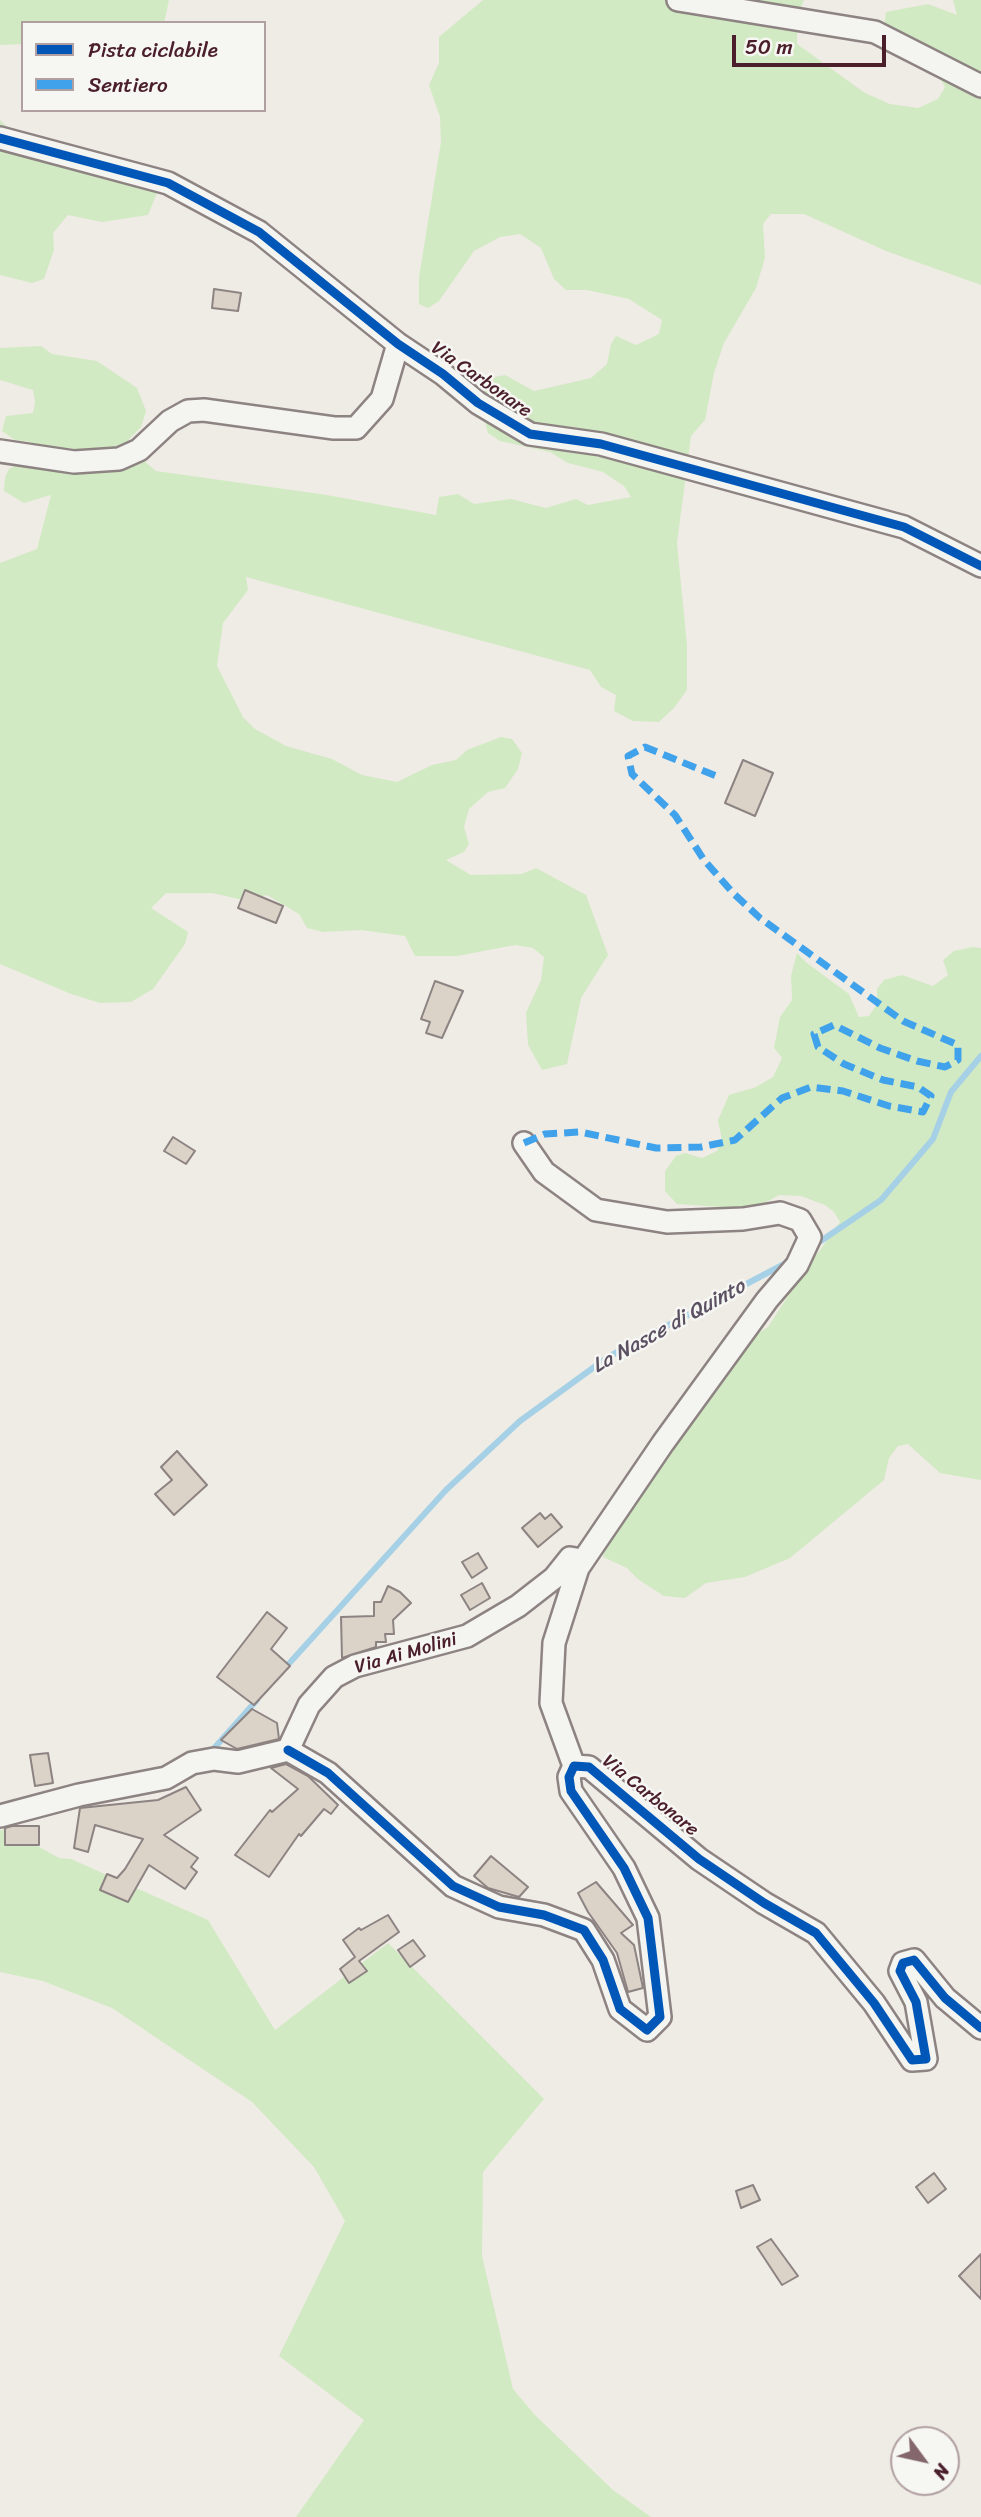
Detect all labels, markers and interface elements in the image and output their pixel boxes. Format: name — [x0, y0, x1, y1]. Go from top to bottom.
legend — [21, 21, 266, 112]
scale bar — [736, 21, 890, 65]
text: 50 m — [745, 28, 793, 66]
text: Pista ciclabile — [88, 31, 218, 69]
text: Sentiero — [88, 66, 168, 104]
street label: Via Carbonare — [426, 337, 536, 423]
water label: La Nasce di Quinto — [588, 1275, 750, 1379]
street label: Via Ai Molini — [352, 1629, 460, 1679]
street label: Via Carbonare — [597, 1750, 703, 1842]
north arrow — [890, 2426, 960, 2496]
text: N — [924, 2457, 959, 2486]

